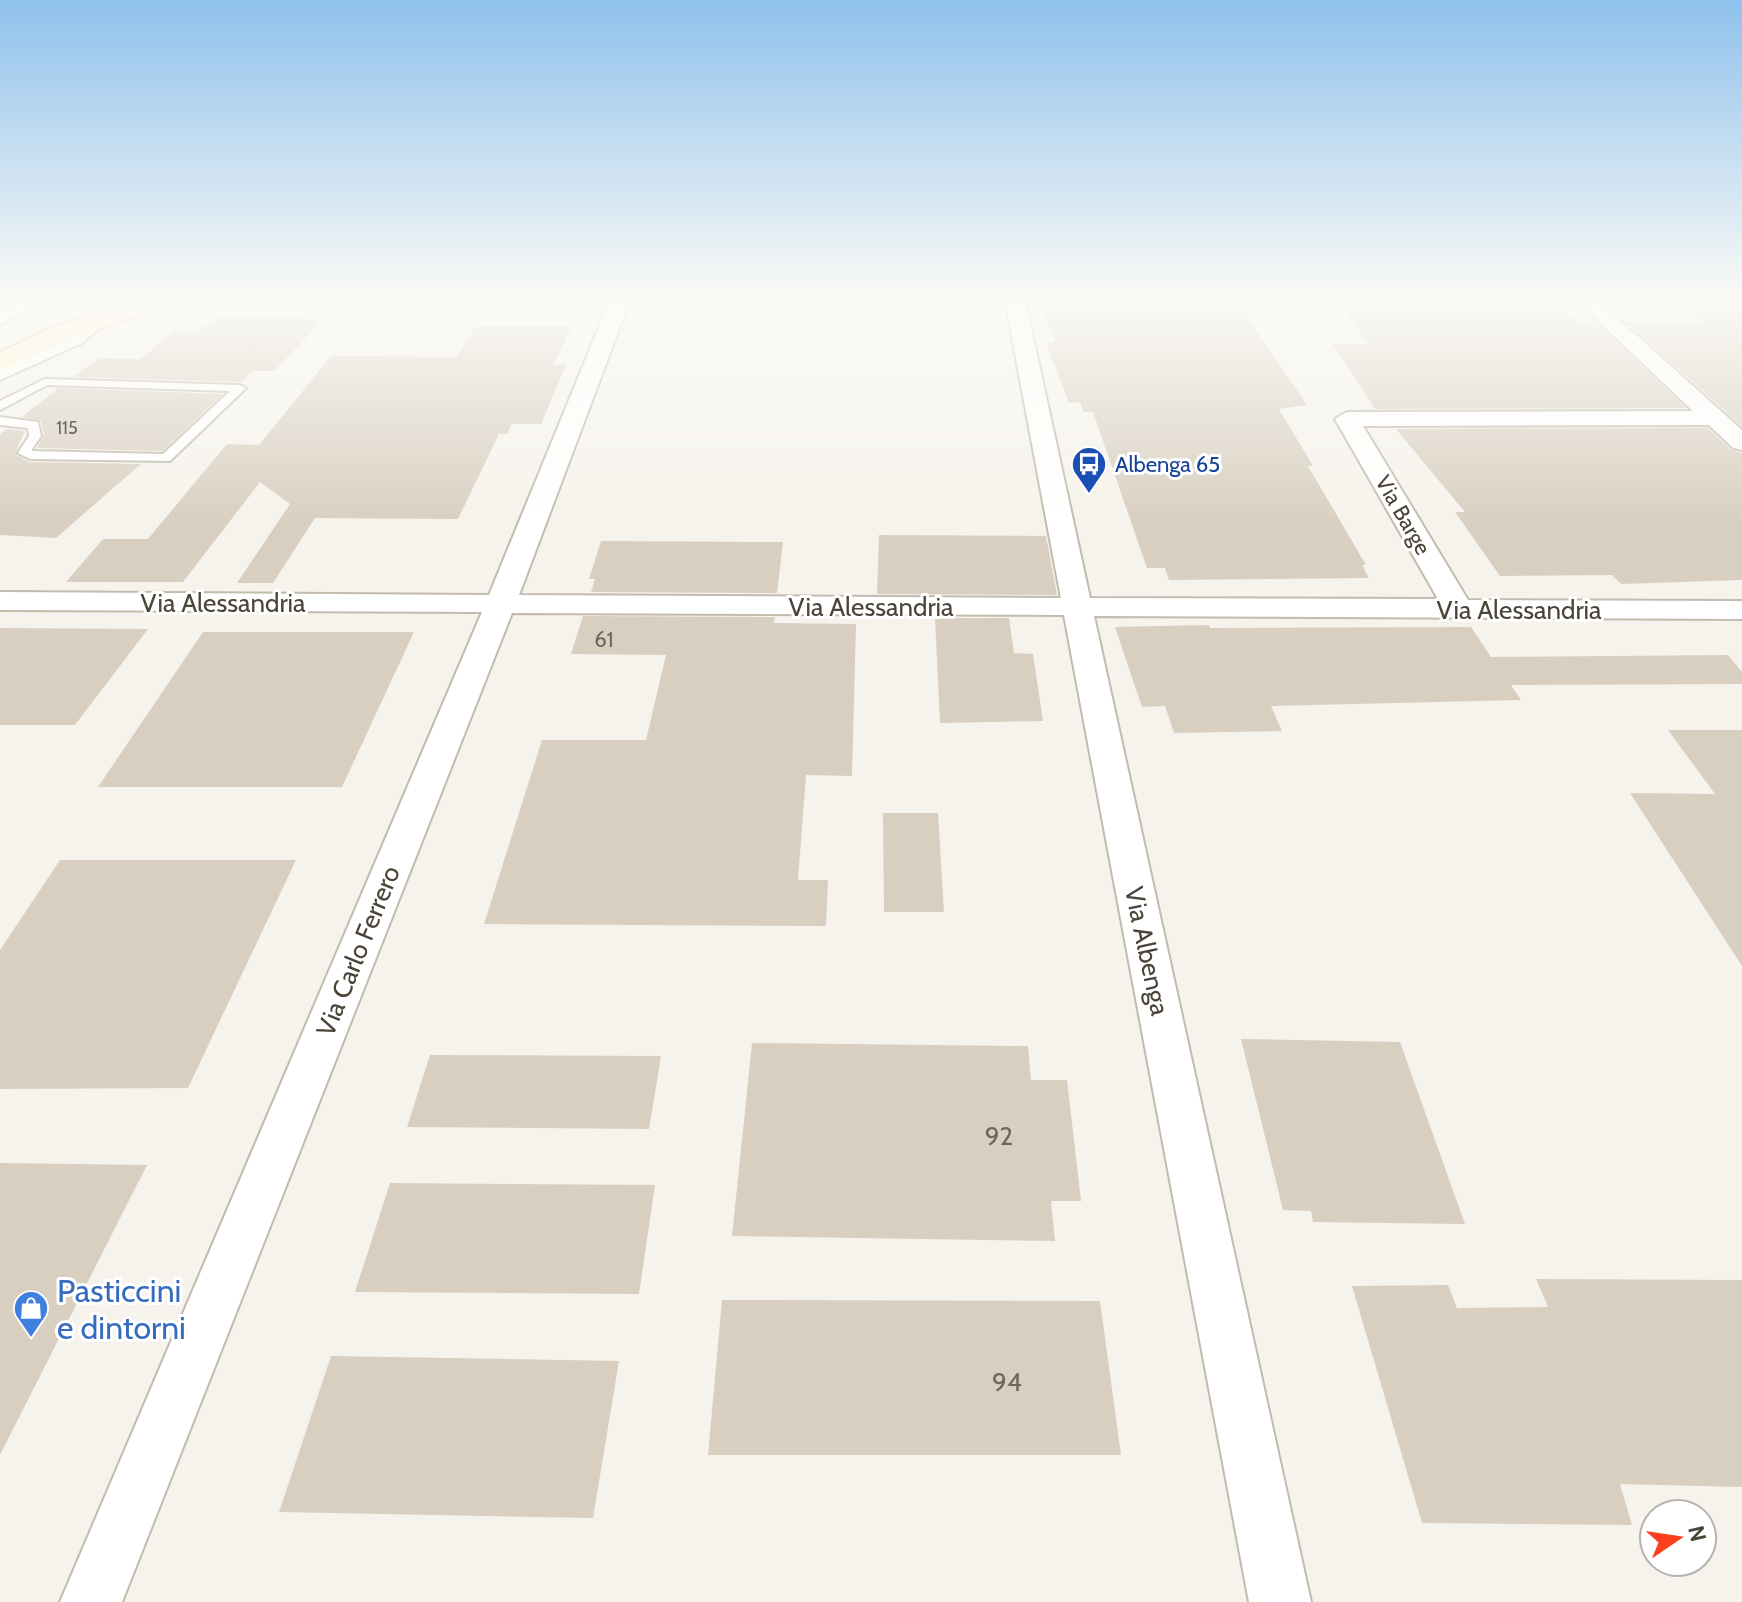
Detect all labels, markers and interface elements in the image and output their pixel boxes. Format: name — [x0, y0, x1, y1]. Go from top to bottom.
house number: 115 — [56, 417, 78, 439]
bus stop icon: Albenga 65 — [1070, 445, 1108, 495]
place label: Albenga 65 — [1115, 451, 1220, 478]
street label: Via Barge — [1369, 470, 1437, 560]
street label: Via Alessandria — [140, 587, 306, 619]
street label: Via Alessandria — [788, 591, 954, 623]
street label: Via Alessandria — [1436, 594, 1602, 626]
house number: 61 — [594, 626, 614, 653]
street label: Via Carlo Ferrero — [309, 861, 407, 1041]
street label: Via Albenga — [1118, 884, 1176, 1019]
house number: 92 — [985, 1120, 1013, 1152]
place label: Pasticcini e dintorni — [57, 1271, 186, 1347]
shop icon: Pasticcini e dintorni — [12, 1289, 50, 1339]
house number: 94 — [992, 1366, 1022, 1398]
north arrow — [1638, 1498, 1718, 1578]
text: N — [1682, 1523, 1712, 1544]

